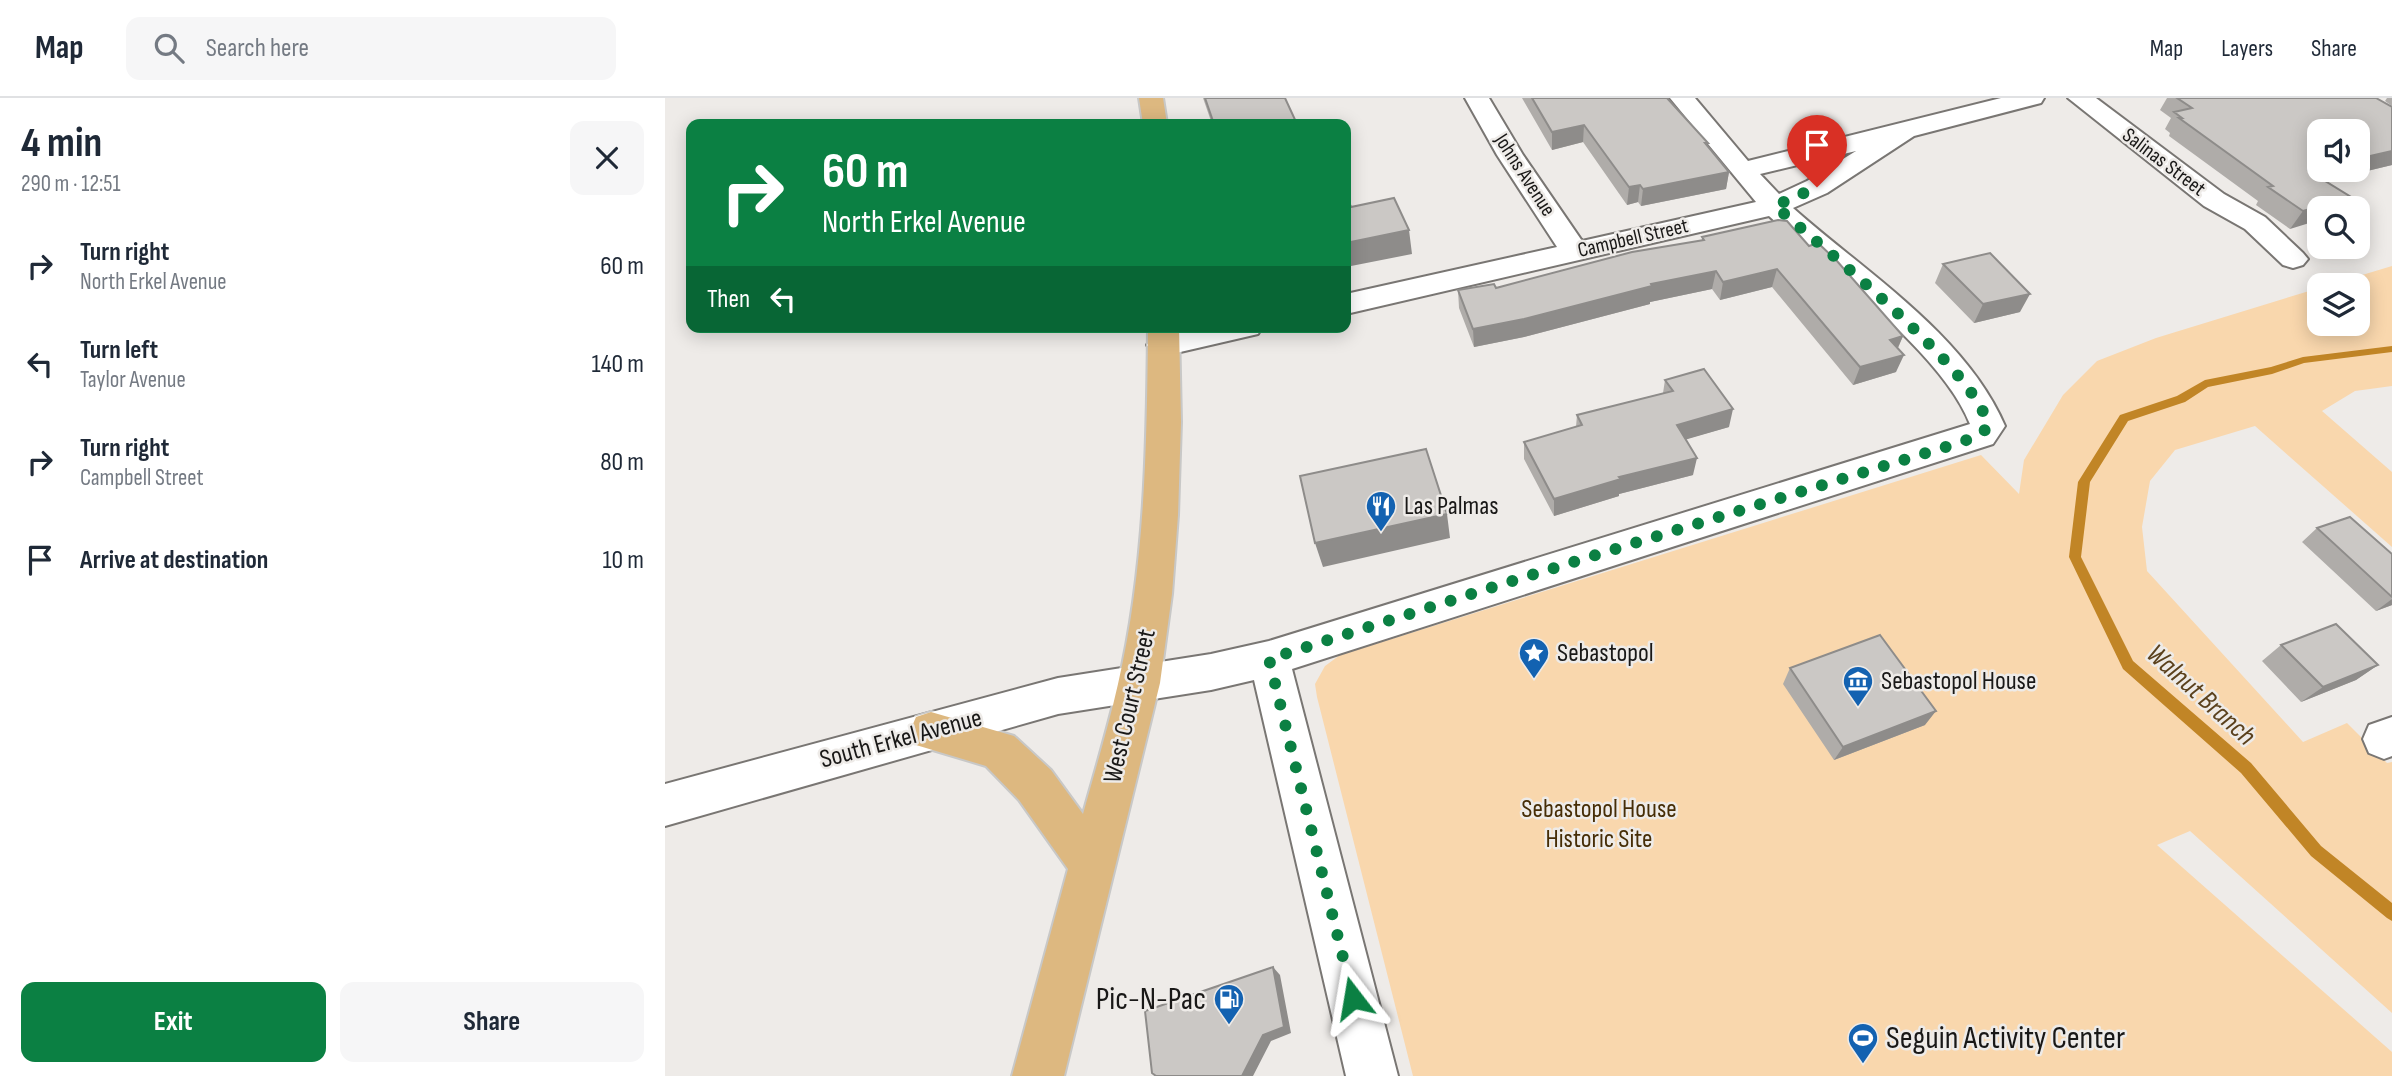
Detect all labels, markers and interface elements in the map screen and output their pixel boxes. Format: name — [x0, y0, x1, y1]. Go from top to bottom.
search box — [126, 17, 616, 80]
text: Map — [35, 28, 84, 68]
icon: search — [150, 29, 188, 67]
text: Search here — [206, 33, 309, 64]
text: Map — [2150, 34, 2183, 63]
text: Layers — [2221, 34, 2273, 63]
text: Share — [2311, 34, 2357, 63]
pin — [1787, 115, 1847, 187]
text: 4 min — [21, 118, 102, 169]
map controls — [2307, 119, 2370, 336]
button: sound — [2307, 119, 2370, 182]
button: close — [570, 121, 644, 195]
street label: Salinas Street — [2118, 123, 2210, 201]
icon: arrive — [1798, 126, 1836, 164]
street label: Johns Avenue — [1489, 128, 1561, 221]
text: 60 m — [822, 143, 909, 202]
icon: right — [707, 147, 798, 238]
text: 290 m · 12:51 — [21, 170, 121, 198]
button: search — [2307, 196, 2370, 259]
text: North Erkel Avenue — [822, 203, 1026, 242]
street label: Campbell Street — [1575, 213, 1691, 263]
text: Turn right — [80, 237, 169, 268]
icon: right — [21, 247, 59, 285]
text: 60 m — [600, 251, 644, 282]
text: North Erkel Avenue — [80, 268, 227, 296]
button: layers — [2307, 273, 2370, 336]
icon: left — [764, 280, 802, 318]
text: Then — [707, 284, 750, 315]
text: Turn left — [80, 335, 158, 366]
icon: left — [21, 345, 59, 383]
text: 140 m — [592, 349, 644, 380]
text: Taylor Avenue — [80, 366, 186, 394]
text: Turn right — [80, 433, 169, 464]
icon: right — [21, 443, 59, 481]
text: 80 m — [600, 447, 644, 478]
text: Campbell Street — [80, 464, 203, 492]
restaurant icon: Las Palmas — [1364, 489, 1398, 533]
place label: Las Palmas — [1404, 491, 1499, 522]
icon: arrive — [21, 541, 59, 579]
text: Arrive at destination — [80, 545, 268, 576]
text: 10 m — [602, 545, 644, 576]
street label: West Court Street — [1097, 626, 1163, 786]
place icon: Sebastopol — [1517, 636, 1551, 680]
water label: Walnut Branch — [2140, 637, 2262, 753]
place label: Sebastopol — [1557, 638, 1654, 669]
museum icon: Sebastopol House — [1841, 664, 1875, 708]
place label: Sebastopol House — [1881, 666, 2036, 697]
street label: South Erkel Avenue — [816, 702, 986, 776]
park label: Sebastopol House Historic Site — [1521, 794, 1677, 855]
position arrow — [1316, 961, 1390, 1035]
place label: Pic-N-Pac — [1096, 980, 1206, 1019]
button: Exit — [21, 982, 326, 1062]
button: Share — [340, 982, 644, 1062]
fuel station icon: Pic-N-Pac — [1212, 982, 1246, 1026]
place label: Seguin Activity Center — [1886, 1019, 2125, 1058]
sports icon: Seguin Activity Center — [1846, 1021, 1880, 1065]

